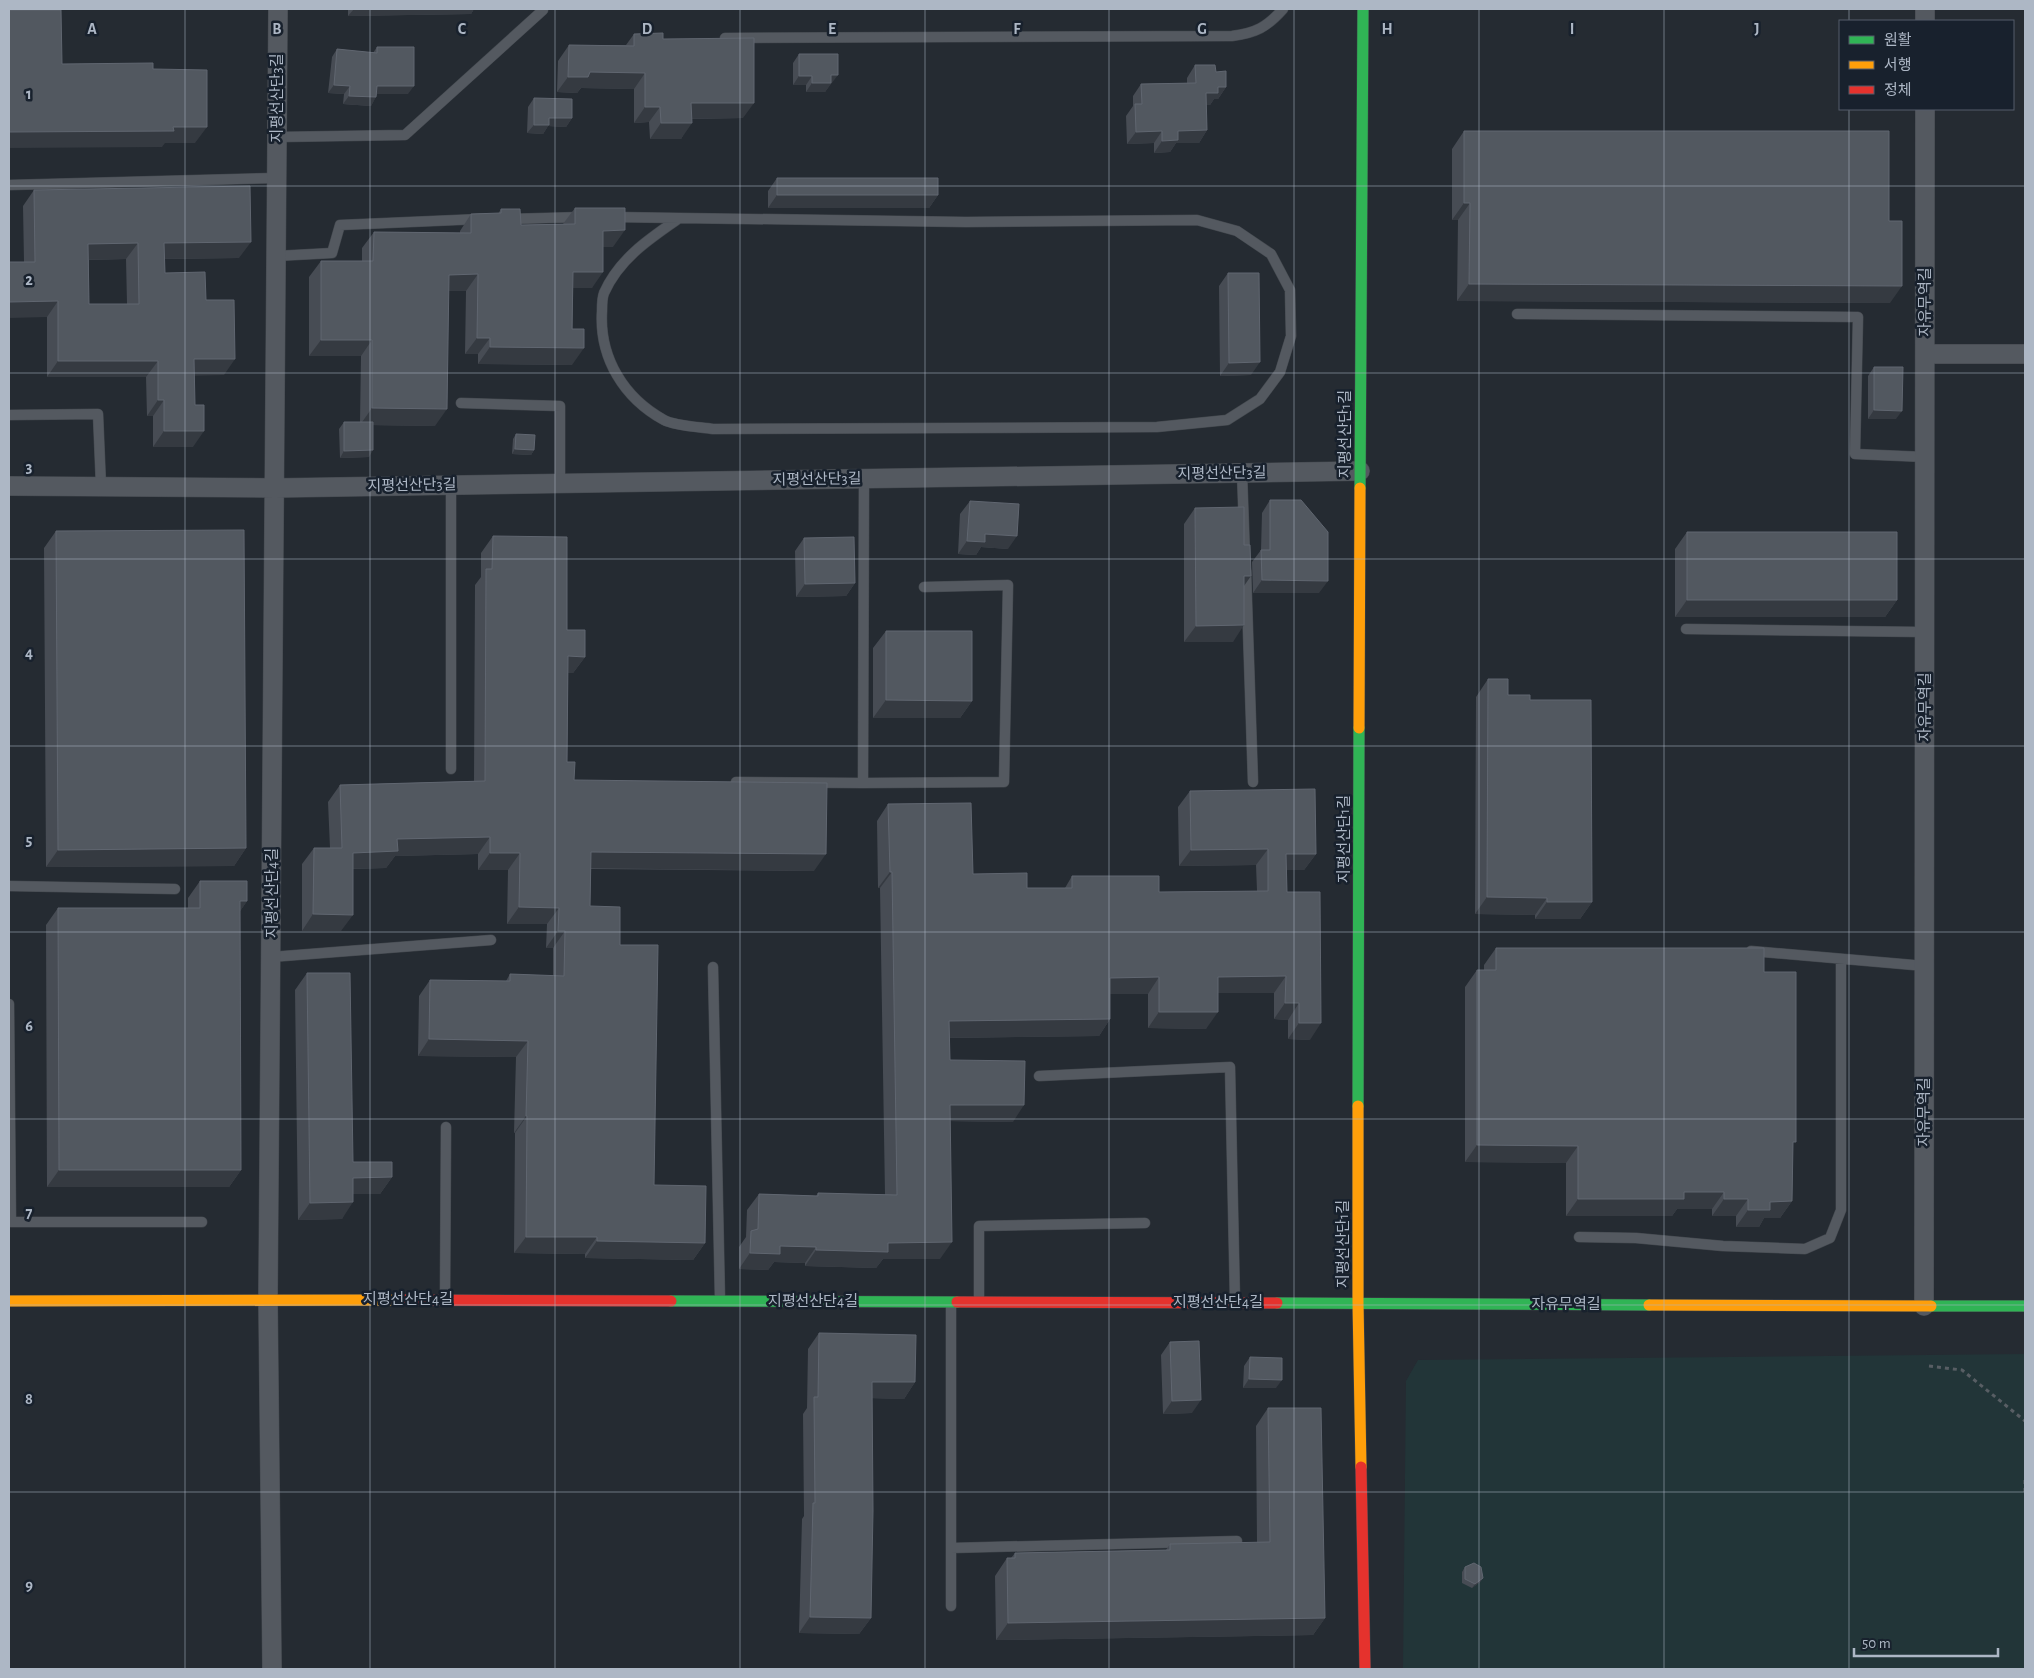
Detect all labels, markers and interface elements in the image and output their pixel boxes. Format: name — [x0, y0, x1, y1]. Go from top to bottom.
legend — [1839, 20, 2014, 110]
text: A — [87, 21, 97, 37]
text: B — [272, 21, 282, 37]
text: C — [458, 21, 467, 37]
text: D — [642, 21, 653, 37]
text: E — [828, 21, 836, 37]
text: F — [1013, 21, 1021, 37]
text: G — [1197, 21, 1207, 37]
text: H — [1381, 21, 1393, 37]
text: I — [1570, 21, 1574, 37]
text: J — [1754, 21, 1760, 37]
text: 원활 — [1884, 32, 1912, 48]
street label: 지평선산단3길 — [269, 54, 285, 142]
text: 서행 — [1884, 57, 1912, 73]
text: 정체 — [1884, 82, 1912, 98]
text: 1 — [26, 86, 32, 102]
street label: 자유무역길 — [1917, 267, 1933, 337]
text: 2 — [25, 272, 33, 288]
street label: 지평선산단1길 — [1337, 390, 1353, 478]
text: 3 — [26, 459, 33, 475]
street label: 지평선산단3길 — [1177, 464, 1267, 482]
street label: 지평선산단3길 — [772, 470, 862, 488]
street label: 지평선산단3길 — [367, 476, 457, 494]
text: 4 — [25, 645, 33, 661]
street label: 자유무역길 — [1917, 672, 1933, 742]
street label: 지평선산단1길 — [1336, 795, 1352, 883]
text: 5 — [26, 832, 33, 848]
street label: 지평선산단4길 — [264, 848, 280, 938]
text: 6 — [25, 1018, 33, 1034]
street label: 자유무역길 — [1916, 1077, 1932, 1147]
street label: 지평선산단1길 — [1335, 1200, 1351, 1288]
text: 7 — [26, 1205, 33, 1221]
street label: 지평선산단4길 — [363, 1291, 453, 1307]
street label: 지평선산단4길 — [768, 1293, 858, 1309]
street label: 지평선산단4길 — [1173, 1294, 1263, 1310]
street label: 자유무역길 — [1531, 1296, 1601, 1312]
text: 8 — [25, 1391, 33, 1407]
text: 9 — [25, 1577, 33, 1593]
scale bar — [1854, 1626, 1998, 1658]
text: 50 m — [1862, 1636, 1891, 1651]

